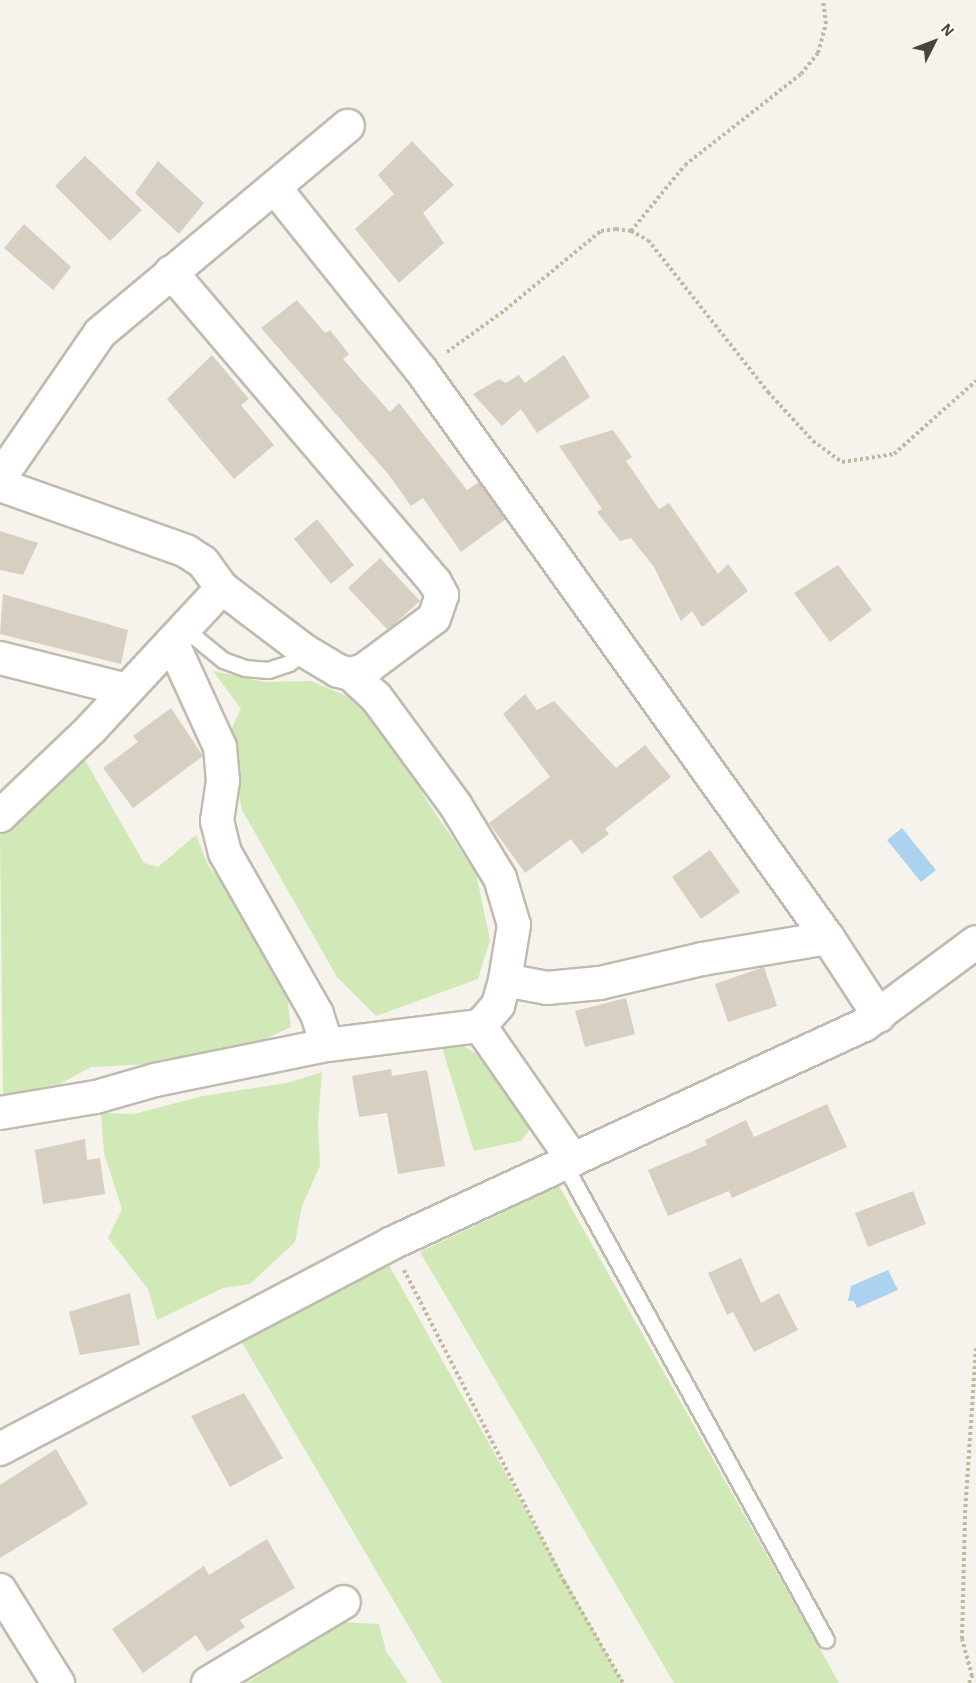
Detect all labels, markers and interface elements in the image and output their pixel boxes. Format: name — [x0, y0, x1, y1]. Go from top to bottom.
north arrow — [904, 12, 964, 72]
text: N — [938, 20, 957, 39]

